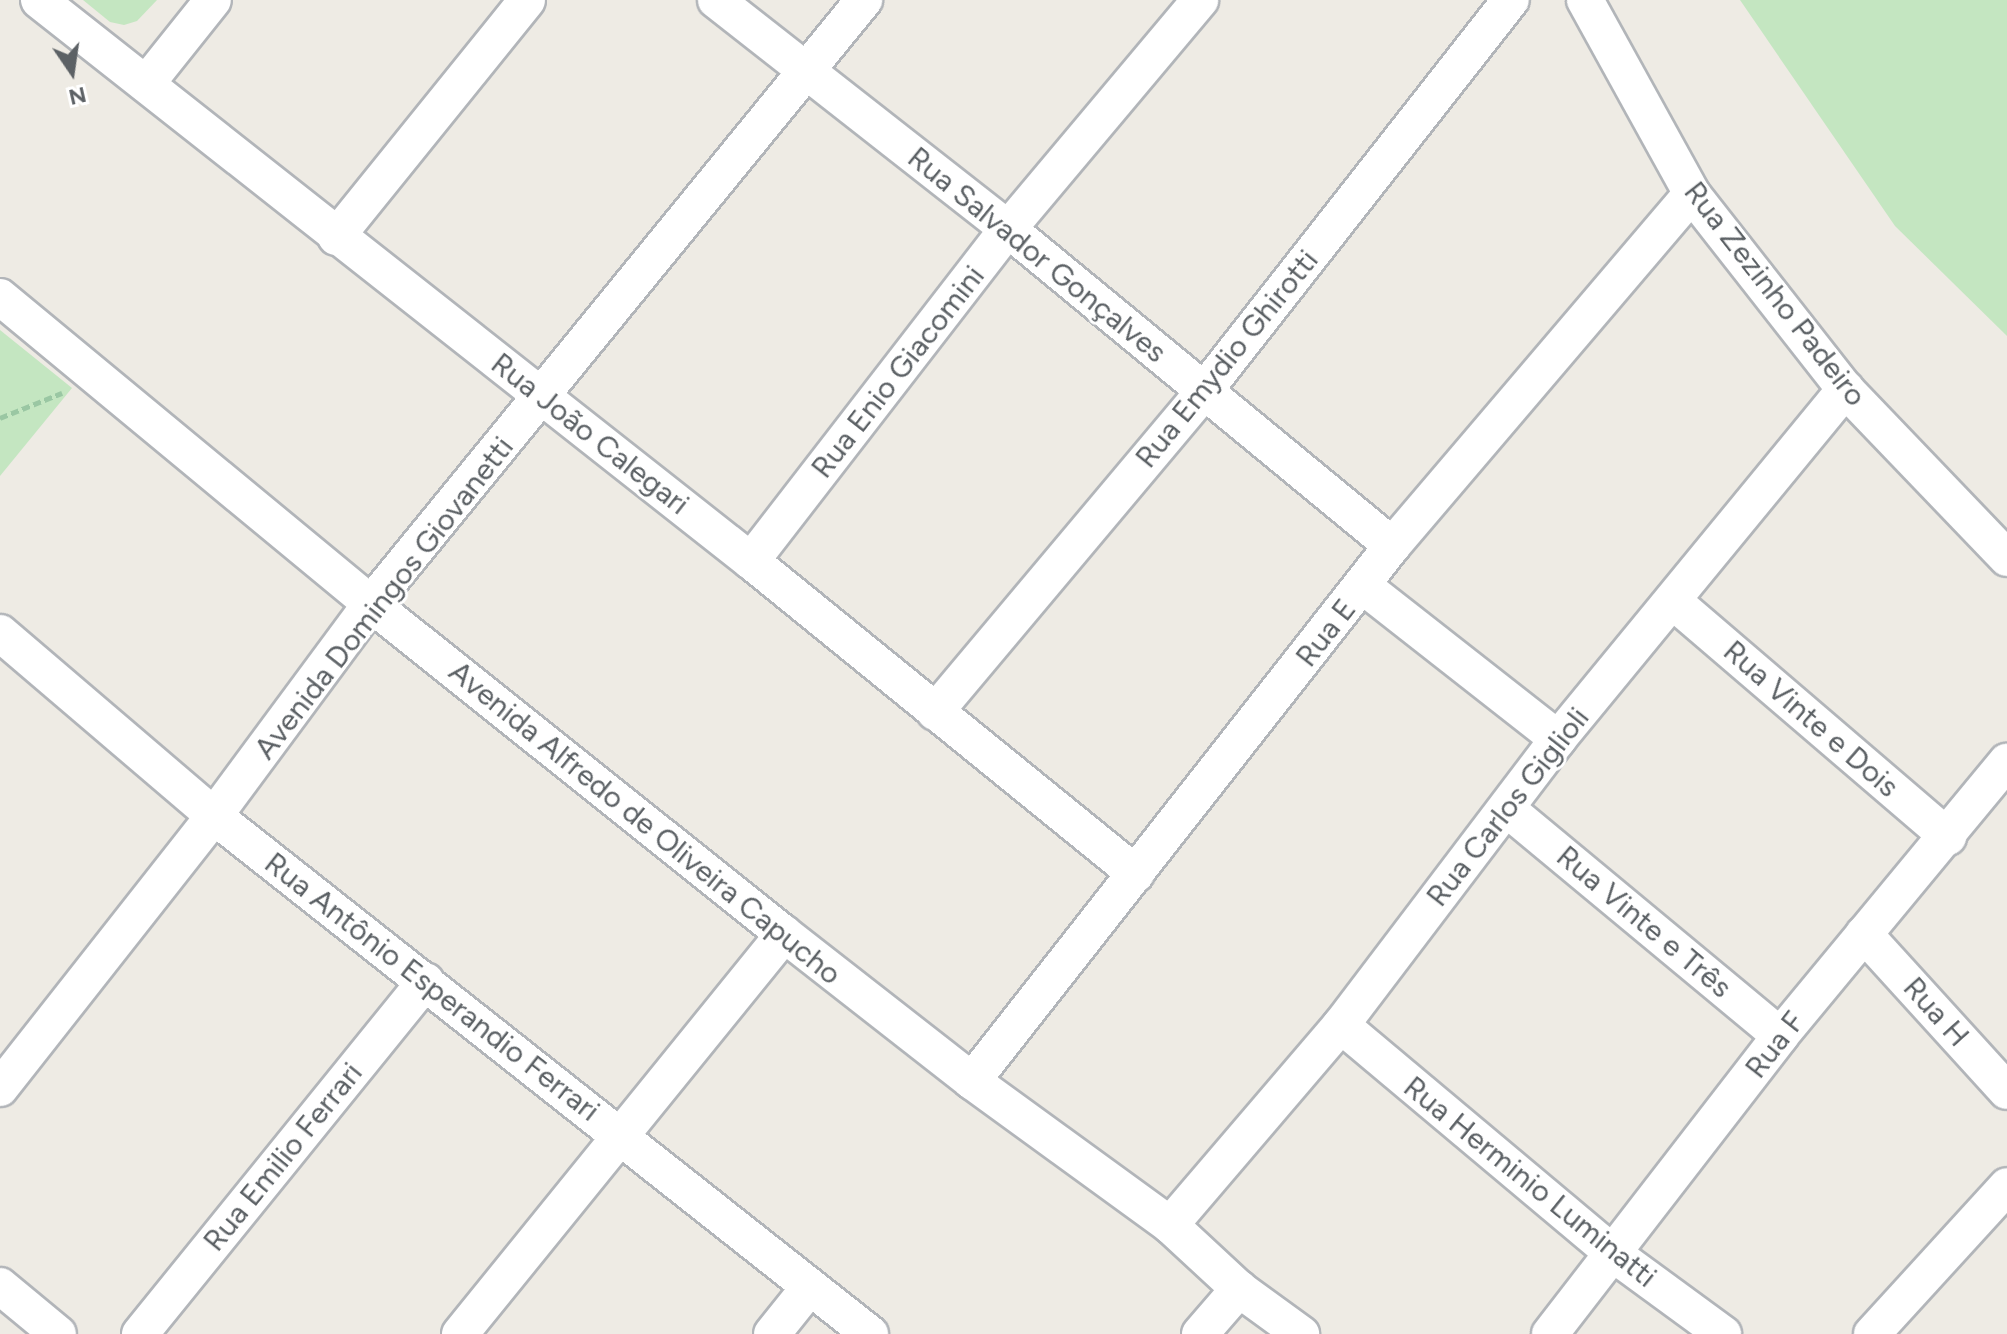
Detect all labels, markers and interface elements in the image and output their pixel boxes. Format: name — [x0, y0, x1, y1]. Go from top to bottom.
north arrow — [32, 32, 112, 112]
text: N — [66, 81, 89, 111]
street label: Rua Salvador Gonçalves — [900, 140, 1174, 370]
street label: Rua Zezinho Padeiro — [1676, 175, 1874, 413]
street label: Rua Emydio Ghirotti — [1128, 243, 1326, 475]
street label: Rua Enio Giacomini — [804, 259, 992, 485]
street label: Rua João Calegari — [484, 346, 696, 522]
street label: Avenida Domingos Giovanetti — [247, 430, 521, 766]
street label: Rua E — [1288, 592, 1364, 674]
street label: Rua Vinte e Dois — [1716, 633, 1906, 805]
street label: Avenida Alfredo de Oliveira Capucho — [442, 654, 848, 992]
street label: Rua Carlos Giglioli — [1419, 700, 1597, 914]
street label: Rua Vinte e Três — [1549, 838, 1739, 1006]
street label: Rua Antônio Esperandio Ferrari — [257, 845, 607, 1129]
street label: Rua H — [1896, 970, 1976, 1054]
street label: Rua F — [1738, 1005, 1812, 1085]
street label: Rua Emilio Ferrari — [196, 1056, 370, 1258]
street label: Rua Herminio Luminatti — [1396, 1069, 1664, 1295]

